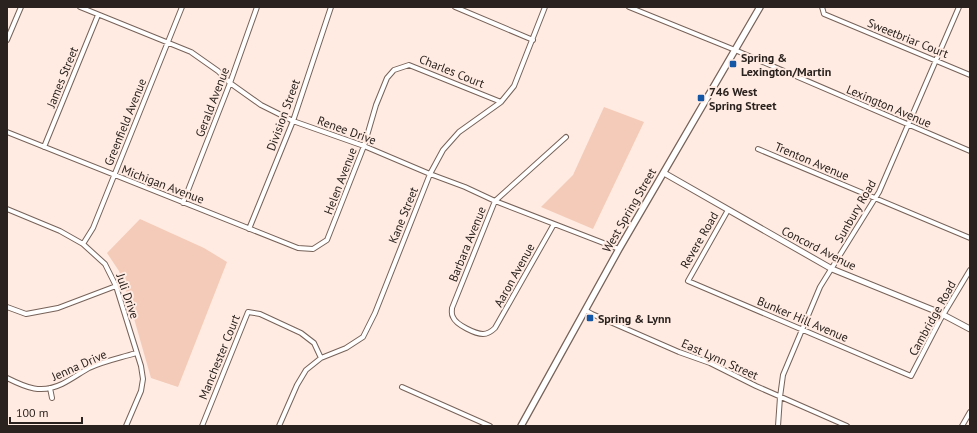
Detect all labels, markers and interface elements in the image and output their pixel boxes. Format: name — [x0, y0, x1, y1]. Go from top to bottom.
street label: Sweetbriar Court — [865, 15, 951, 61]
street label: James Street — [43, 44, 81, 111]
place label: Spring & Lexington/Martin — [741, 50, 831, 79]
street label: Charles Court — [417, 51, 487, 91]
marker: Spring & Lexington/Martin — [728, 59, 738, 69]
street label: Gerald Avenue — [192, 65, 232, 139]
street label: Greenfield Avenue — [101, 76, 149, 168]
street label: Division Street — [263, 77, 303, 153]
street label: Lexington Avenue — [844, 81, 934, 131]
place label: 746 West Spring Street — [709, 84, 777, 113]
marker: 746 West Spring Street — [696, 93, 706, 103]
street label: Renee Drive — [316, 112, 378, 148]
street label: Trenton Avenue — [773, 139, 851, 183]
street label: Helen Avenue — [320, 145, 360, 217]
street label: Michigan Avenue — [120, 161, 206, 207]
street label: West Spring Street — [599, 165, 659, 255]
street label: Sunbury Road — [831, 177, 879, 245]
street label: Kane Street — [385, 185, 421, 245]
street label: Barbara Avenue — [445, 204, 489, 284]
street label: Revere Road — [677, 209, 721, 271]
street label: Concord Avenue — [779, 223, 859, 273]
street label: Aaron Avenue — [490, 241, 538, 309]
street label: Juli Drive — [113, 270, 143, 321]
street label: Cambridge Road — [905, 278, 959, 358]
street label: Bunker Hill Avenue — [755, 293, 851, 345]
place label: Spring & Lynn — [598, 311, 671, 326]
street label: Manchester Court — [195, 312, 243, 402]
marker: Spring & Lynn — [585, 313, 595, 323]
street label: East Lynn Street — [679, 335, 761, 383]
street label: Jenna Drive — [48, 346, 109, 384]
scale bar — [10, 399, 82, 425]
text: 100 m — [16, 405, 49, 420]

